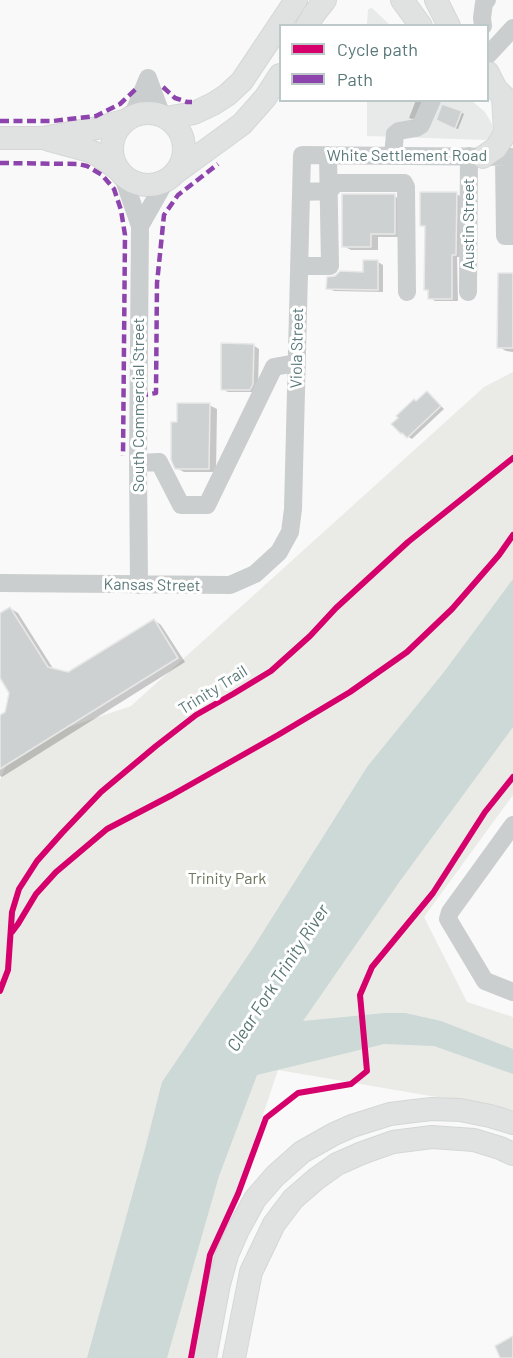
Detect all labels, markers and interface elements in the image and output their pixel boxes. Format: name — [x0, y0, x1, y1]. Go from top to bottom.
legend — [279, 24, 489, 102]
text: Cycle path — [337, 38, 418, 60]
text: Path — [337, 68, 373, 90]
street label: White Settlement Road — [327, 146, 487, 166]
street label: Austin Street — [459, 178, 479, 270]
street label: Viola Street — [287, 307, 307, 389]
street label: South Commercial Street — [129, 318, 149, 492]
street label: Kansas Street — [103, 575, 201, 595]
street label: Trinity Trail — [175, 661, 251, 719]
park label: Trinity Park — [188, 869, 266, 889]
water label: Clear Fork Trinity River — [222, 900, 334, 1056]

